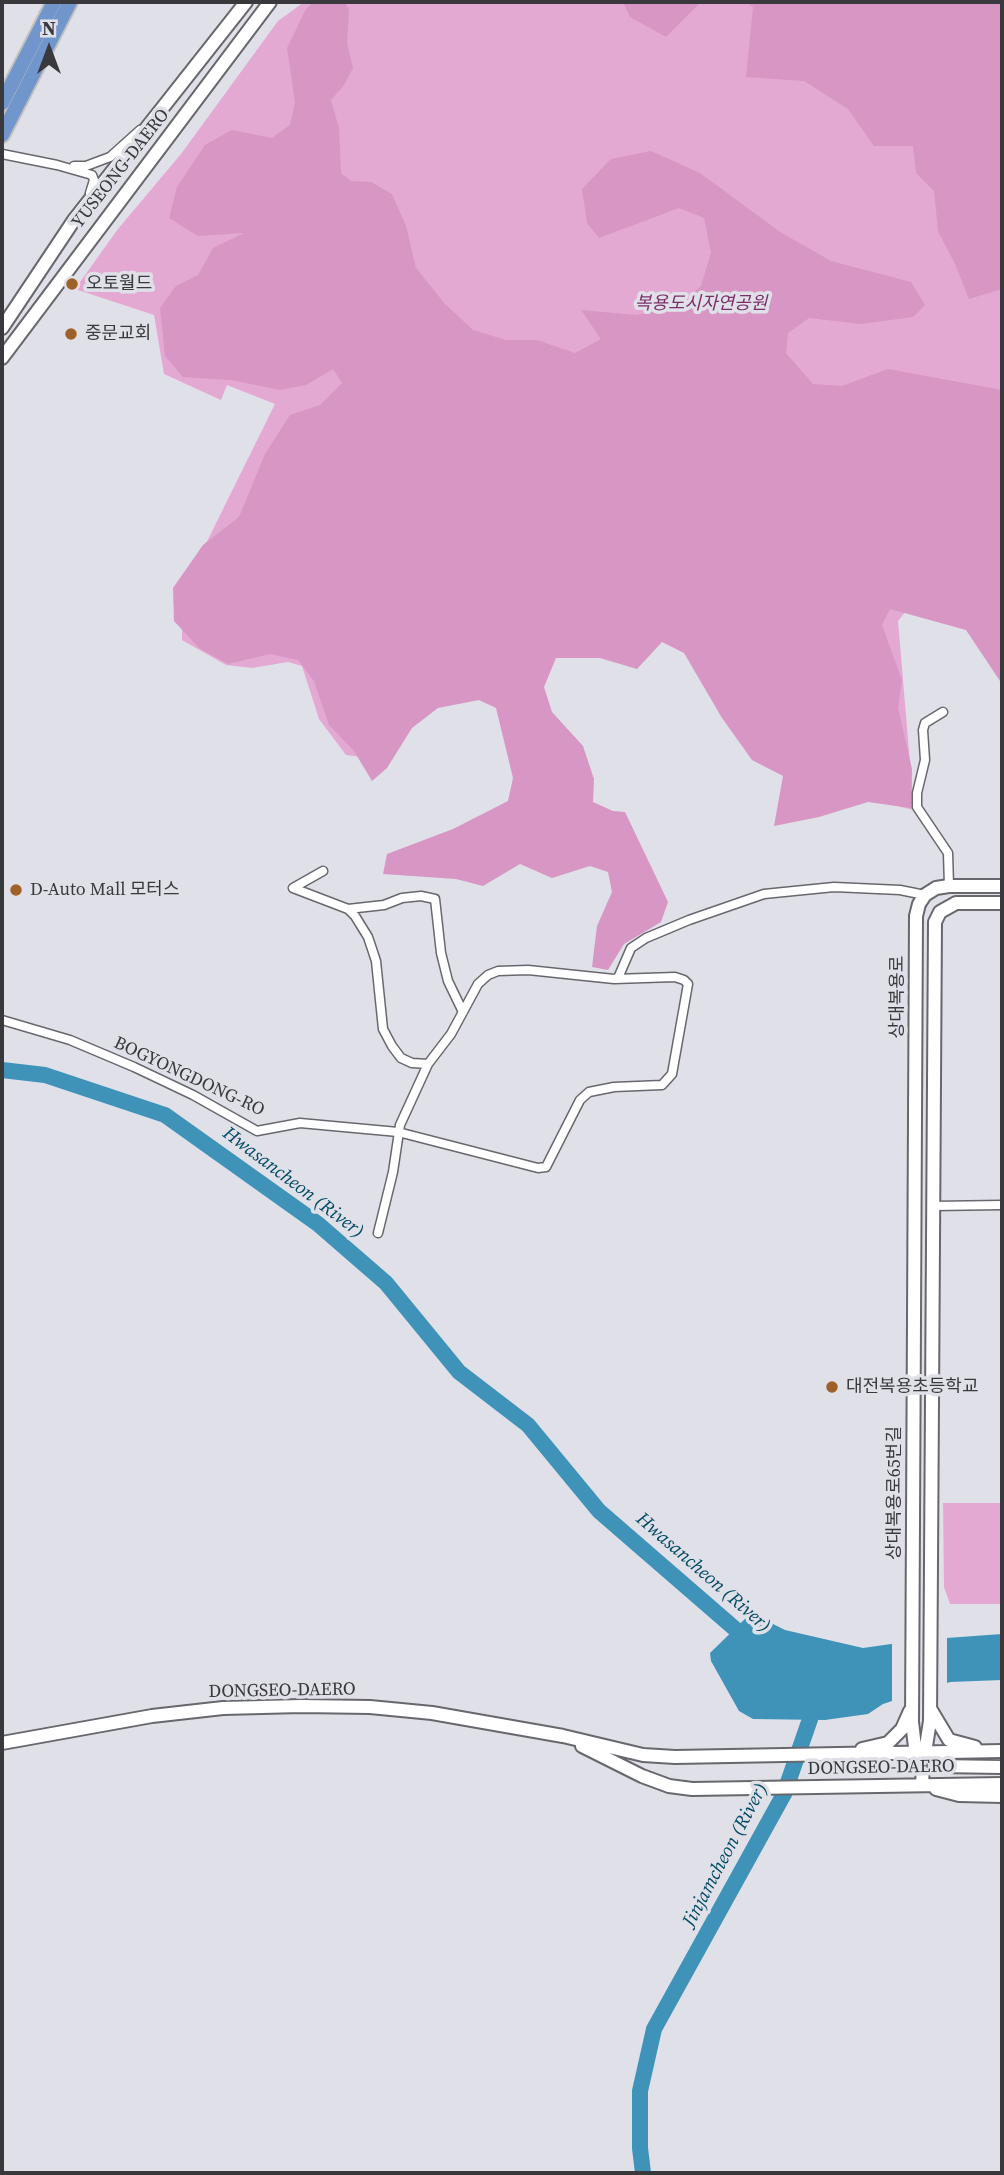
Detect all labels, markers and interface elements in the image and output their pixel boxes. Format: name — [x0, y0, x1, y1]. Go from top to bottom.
north arrow — [14, 14, 84, 84]
text: N — [42, 15, 56, 41]
street label: YUSEONG-DAERO — [68, 105, 174, 233]
place label: 오토월드 — [86, 273, 152, 295]
marker: 오토월드 — [64, 276, 80, 292]
park label: 복용도시자연공원 — [635, 293, 767, 315]
place label: 중문교회 — [85, 323, 151, 345]
marker: 중문교회 — [63, 326, 79, 342]
place label: D-Auto Mall 모터스 — [30, 879, 179, 901]
marker: D-Auto Mall 모터스 — [8, 882, 24, 898]
street label: 상대복용로 — [887, 956, 909, 1038]
street label: BOGYONGDONG-RO — [110, 1033, 268, 1121]
water label: Hwasancheon (River) — [218, 1122, 368, 1244]
place label: 대전복용초등학교 — [846, 1376, 978, 1398]
marker: 대전복용초등학교 — [824, 1379, 840, 1395]
street label: 상대복용로65번길 — [884, 1426, 906, 1560]
water label: Hwasancheon (River) — [631, 1508, 775, 1638]
street label: DONGSEO-DAERO — [208, 1679, 356, 1703]
street label: DONGSEO-DAERO — [807, 1756, 955, 1780]
water label: Jinjamcheon (River) — [679, 1779, 773, 1931]

